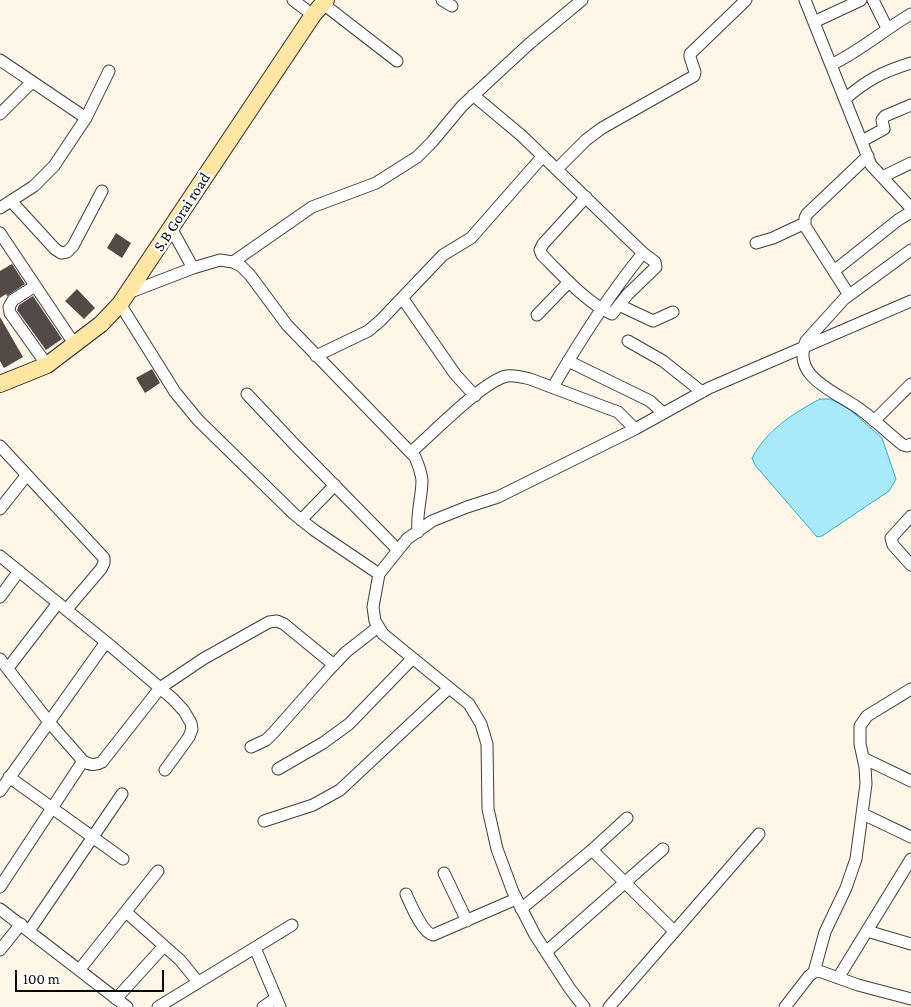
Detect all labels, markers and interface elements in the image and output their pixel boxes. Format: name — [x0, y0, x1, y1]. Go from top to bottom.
street label: S.B Gorai road — [149, 169, 215, 255]
scale bar — [18, 960, 166, 992]
text: 100 m — [23, 971, 60, 987]

